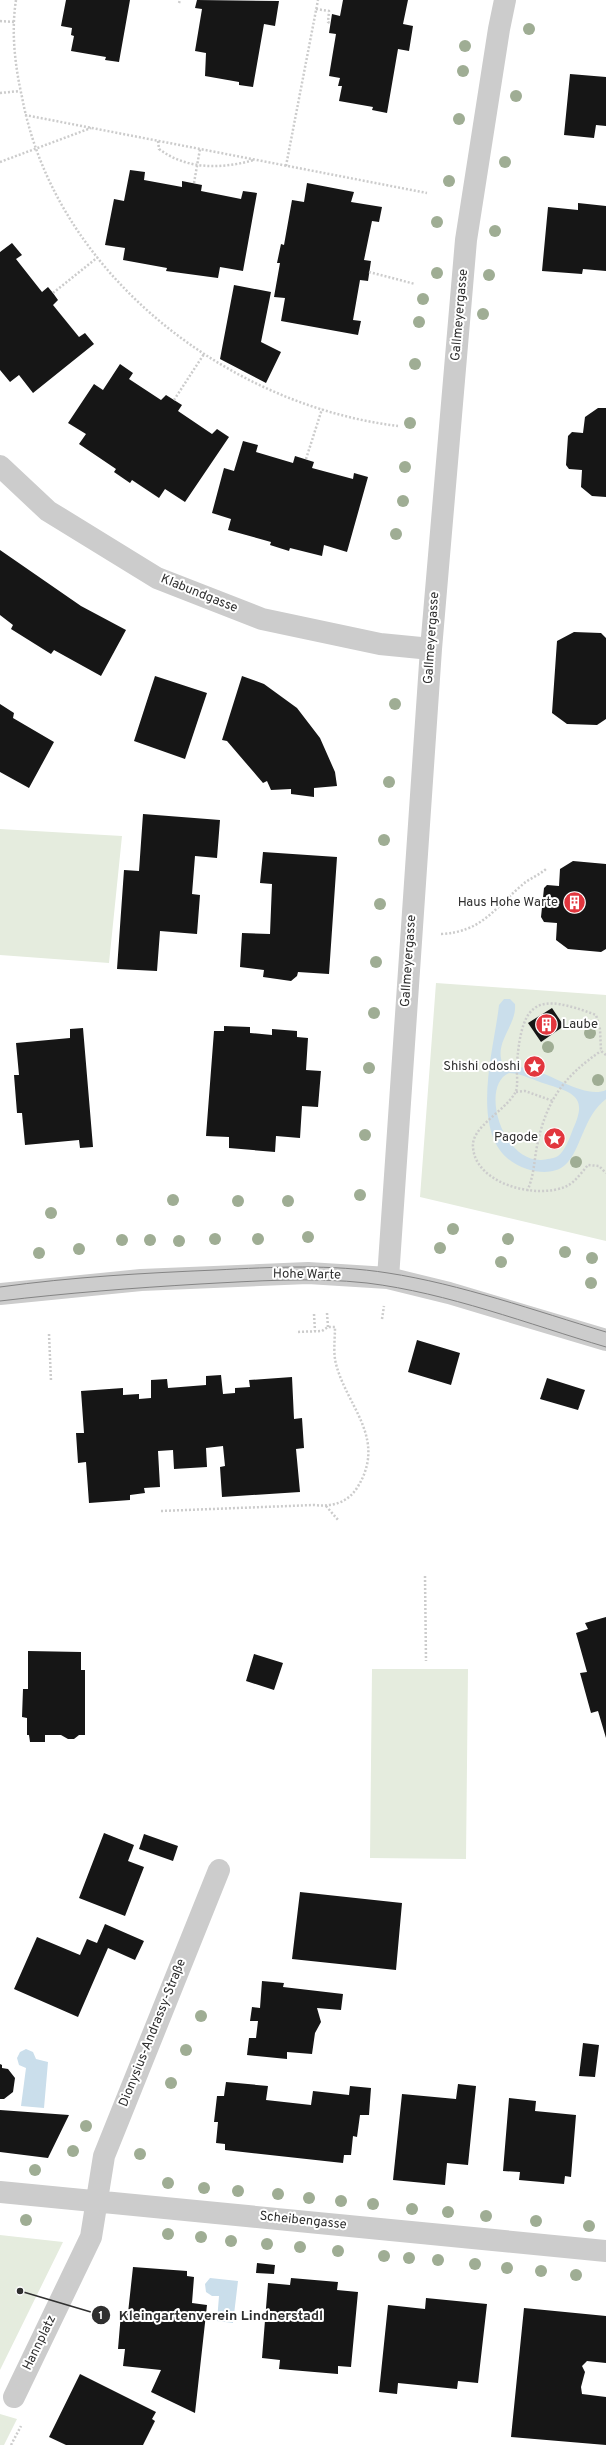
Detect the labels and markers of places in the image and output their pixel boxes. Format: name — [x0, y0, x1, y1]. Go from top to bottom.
building icon: Haus Hohe Warte — [561, 890, 587, 916]
place label: Haus Hohe Warte — [458, 895, 558, 911]
building icon: Laube — [533, 1012, 559, 1038]
place label: Laube — [562, 1017, 598, 1033]
place icon: Shishi odoshi — [522, 1054, 548, 1080]
place label: Shishi odoshi — [443, 1059, 520, 1075]
place icon: Pagode — [541, 1125, 567, 1151]
place label: Pagode — [494, 1130, 538, 1146]
callout: Kleingartenverein Lindnerstadl — [91, 2302, 331, 2328]

